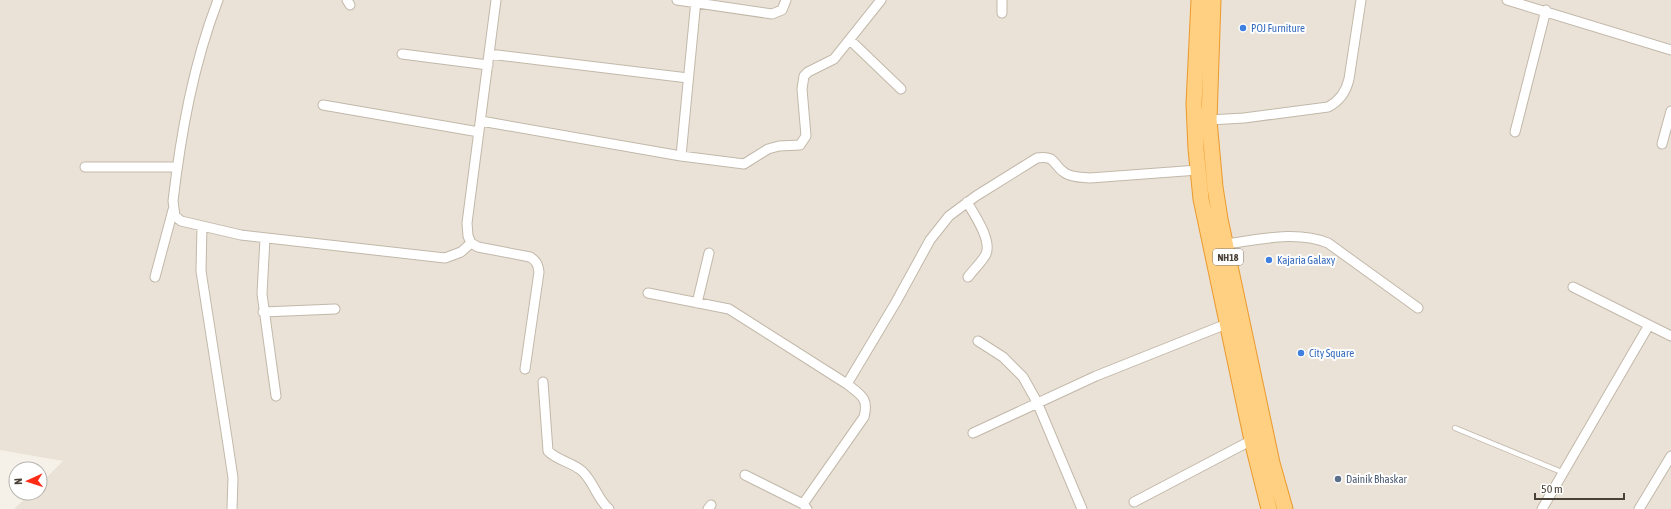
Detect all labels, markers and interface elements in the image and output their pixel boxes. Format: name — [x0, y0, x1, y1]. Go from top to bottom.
place label: POJ Furniture — [1251, 22, 1305, 34]
marker: POJ Furniture — [1238, 23, 1248, 33]
road number: NH18 — [1213, 249, 1243, 265]
place label: Kajaria Galaxy — [1277, 254, 1336, 266]
marker: Kajaria Galaxy — [1264, 255, 1274, 265]
place label: City Square — [1309, 347, 1354, 359]
marker: City Square — [1296, 348, 1306, 358]
north arrow — [8, 461, 48, 501]
place label: Dainik Bhaskar — [1346, 473, 1408, 485]
marker: Dainik Bhaskar — [1333, 474, 1343, 484]
scale bar — [1535, 475, 1624, 501]
text: N — [12, 478, 24, 485]
text: 50 m — [1541, 482, 1563, 496]

